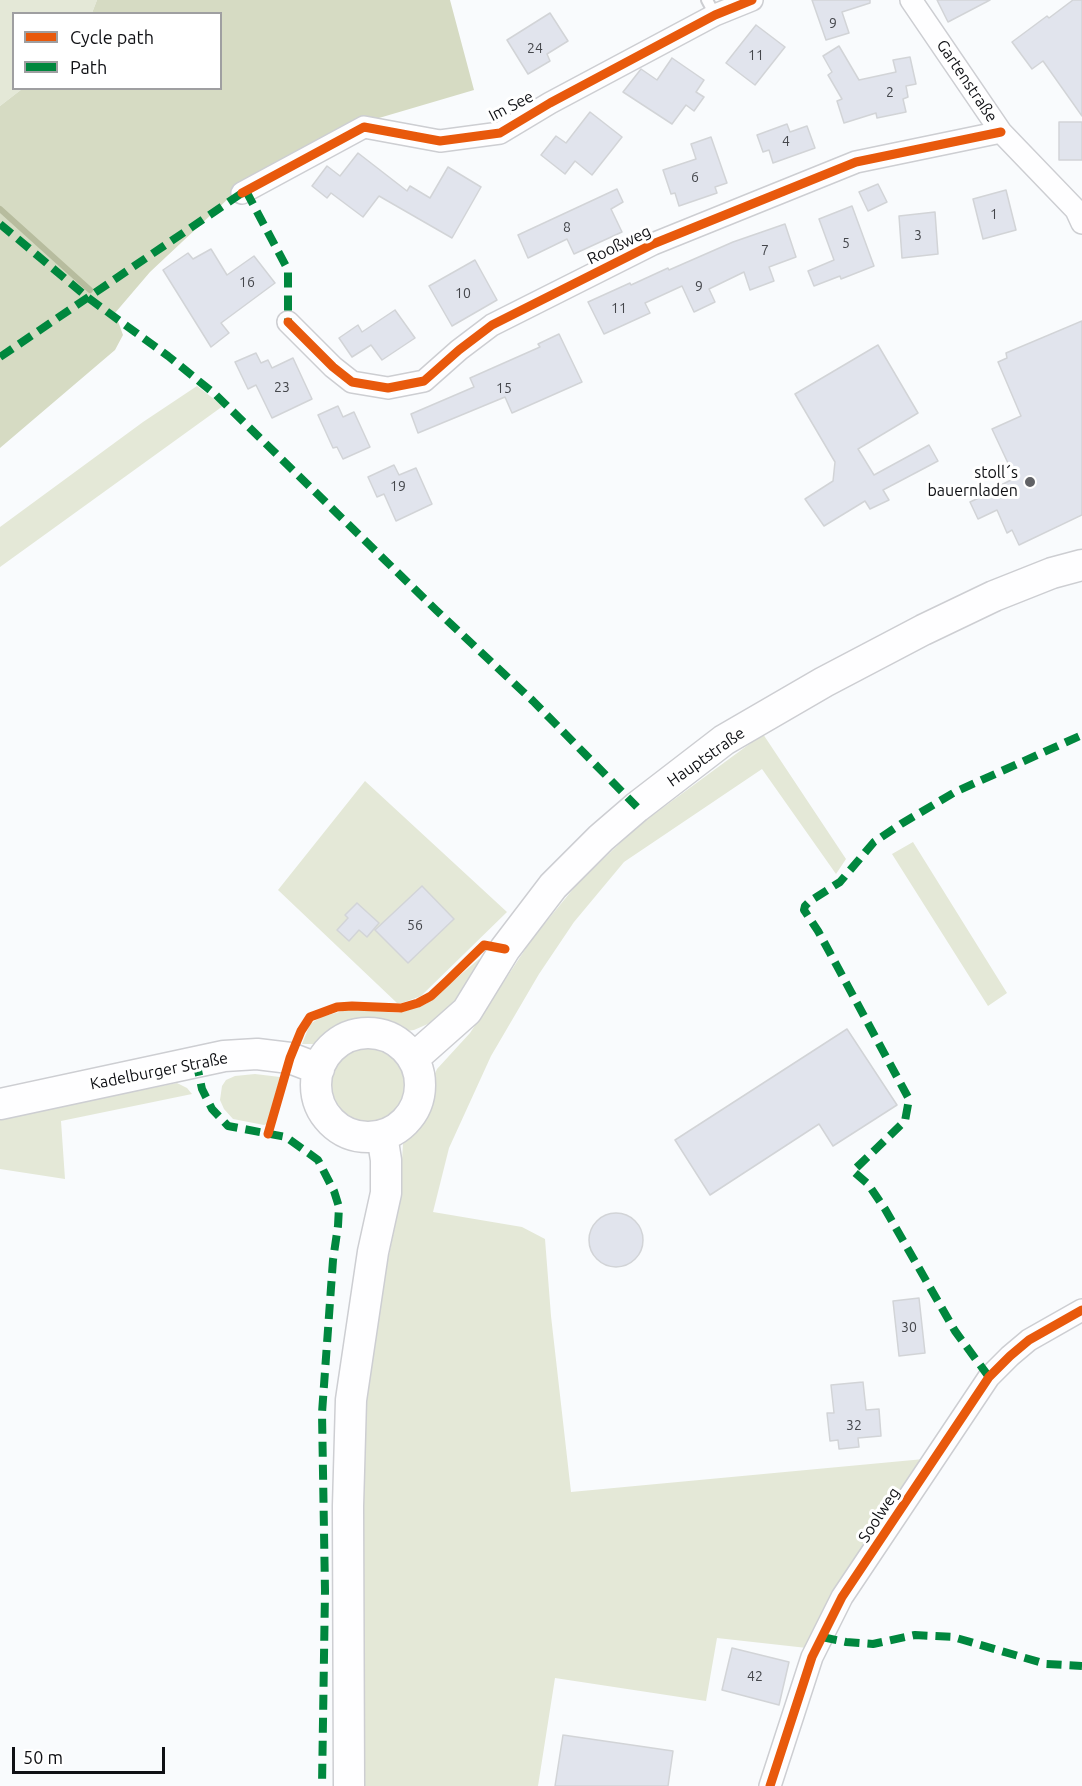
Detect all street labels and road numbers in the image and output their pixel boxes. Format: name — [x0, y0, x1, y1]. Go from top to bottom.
street label: Gartenstraße — [932, 36, 1002, 126]
street label: Im See — [485, 87, 537, 125]
street label: Rooßweg — [584, 221, 654, 269]
street label: Hauptstraße — [664, 723, 748, 791]
street label: Kadelburger Straße — [88, 1048, 230, 1094]
street label: Soolweg — [854, 1484, 904, 1546]

